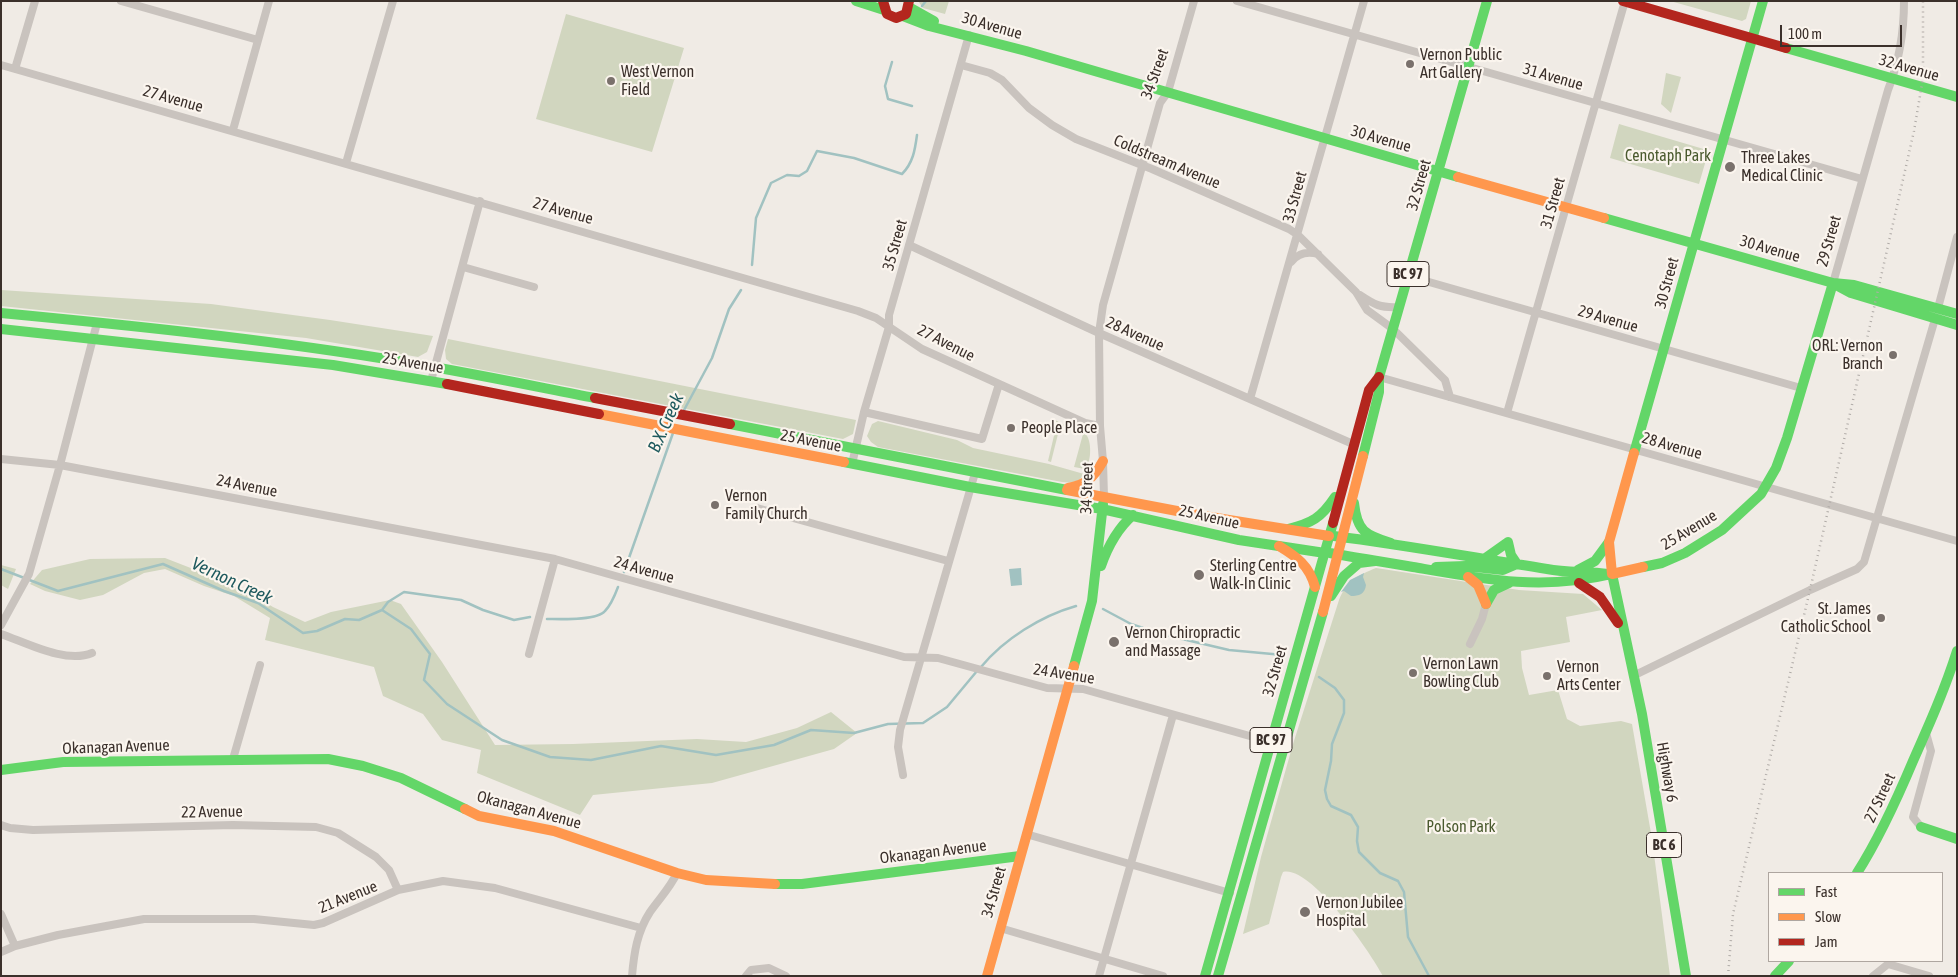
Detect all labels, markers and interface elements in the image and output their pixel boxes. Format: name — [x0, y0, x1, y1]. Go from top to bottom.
street label: 30 Avenue — [960, 8, 1024, 44]
scale bar — [1783, 15, 1906, 47]
text: 100 m — [1788, 25, 1822, 42]
place label: Vernon Public Art Gallery — [1420, 45, 1502, 83]
street label: 34 Street — [1137, 46, 1173, 102]
street label: 32 Avenue — [1877, 50, 1941, 86]
marker: Vernon Public Art Gallery — [1404, 58, 1416, 70]
street label: 31 Avenue — [1521, 59, 1585, 95]
place label: West Vernon Field — [621, 62, 694, 100]
marker: West Vernon Field — [605, 75, 617, 87]
street label: 27 Avenue — [141, 81, 205, 117]
street label: 30 Avenue — [1349, 121, 1413, 157]
street label: Coldstream Avenue — [1111, 131, 1223, 193]
park label: Cenotaph Park — [1625, 146, 1711, 166]
place label: Three Lakes Medical Clinic — [1741, 148, 1822, 186]
street label: 32 Street — [1403, 157, 1435, 213]
marker: Three Lakes Medical Clinic — [1723, 160, 1737, 174]
street label: 33 Street — [1279, 169, 1311, 225]
street label: 31 Street — [1537, 175, 1569, 231]
street label: 27 Avenue — [531, 193, 595, 229]
street label: 29 Street — [1813, 213, 1845, 269]
street label: 35 Street — [879, 217, 911, 273]
street label: 30 Avenue — [1738, 231, 1802, 267]
street label: 30 Street — [1651, 255, 1683, 311]
road number: BC 97 — [1387, 262, 1429, 286]
street label: 29 Avenue — [1576, 301, 1640, 337]
street label: 28 Avenue — [1103, 313, 1167, 355]
street label: 27 Avenue — [914, 320, 978, 366]
place label: ORL: Vernon Branch — [1812, 336, 1883, 374]
street label: 25 Avenue — [381, 348, 445, 378]
marker: ORL: Vernon Branch — [1887, 349, 1899, 361]
water label: B.X. Creek — [643, 390, 689, 456]
place label: People Place — [1021, 418, 1097, 438]
marker: People Place — [1005, 422, 1017, 434]
street label: 25 Avenue — [779, 426, 843, 456]
street label: 28 Avenue — [1640, 428, 1704, 464]
street label: 34 Street — [1076, 462, 1098, 514]
street label: 24 Avenue — [215, 471, 279, 501]
place label: Vernon Family Church — [725, 486, 808, 524]
marker: Vernon Family Church — [709, 499, 721, 511]
street label: 25 Avenue — [1177, 501, 1241, 533]
street label: 25 Avenue — [1658, 506, 1720, 554]
street label: 24 Avenue — [612, 552, 676, 588]
water label: Vernon Creek — [188, 553, 276, 609]
place label: Sterling Centre Walk-In Clinic — [1210, 556, 1297, 594]
marker: Sterling Centre Walk-In Clinic — [1192, 568, 1206, 582]
place label: St. James Catholic School — [1781, 599, 1871, 637]
marker: St. James Catholic School — [1875, 612, 1887, 624]
place label: Vernon Chiropractic and Massage — [1125, 623, 1240, 661]
marker: Vernon Chiropractic and Massage — [1107, 635, 1121, 649]
street label: 32 Street — [1259, 643, 1291, 699]
place label: Vernon Lawn Bowling Club — [1423, 654, 1499, 692]
place label: Vernon Arts Center — [1557, 657, 1621, 695]
street label: 24 Avenue — [1032, 660, 1096, 688]
marker: Vernon Lawn Bowling Club — [1407, 667, 1419, 679]
marker: Vernon Arts Center — [1541, 670, 1553, 682]
road number: BC 97 — [1250, 728, 1292, 752]
street label: Okanagan Avenue — [62, 736, 170, 758]
street label: Highway 6 — [1652, 740, 1682, 804]
street label: 27 Street — [1860, 770, 1900, 826]
street label: Okanagan Avenue — [475, 787, 583, 833]
street label: 22 Avenue — [181, 802, 243, 822]
park label: Polson Park — [1426, 817, 1496, 837]
road number: BC 6 — [1646, 832, 1682, 858]
street label: Okanagan Avenue — [879, 836, 987, 868]
street label: 34 Street — [978, 864, 1010, 920]
legend — [1768, 872, 1943, 962]
street label: 21 Avenue — [316, 877, 380, 917]
text: Fast — [1815, 883, 1837, 900]
place label: Vernon Jubilee Hospital — [1316, 893, 1403, 931]
marker: Vernon Jubilee Hospital — [1298, 905, 1312, 919]
text: Slow — [1815, 908, 1841, 925]
text: Jam — [1815, 933, 1838, 950]

